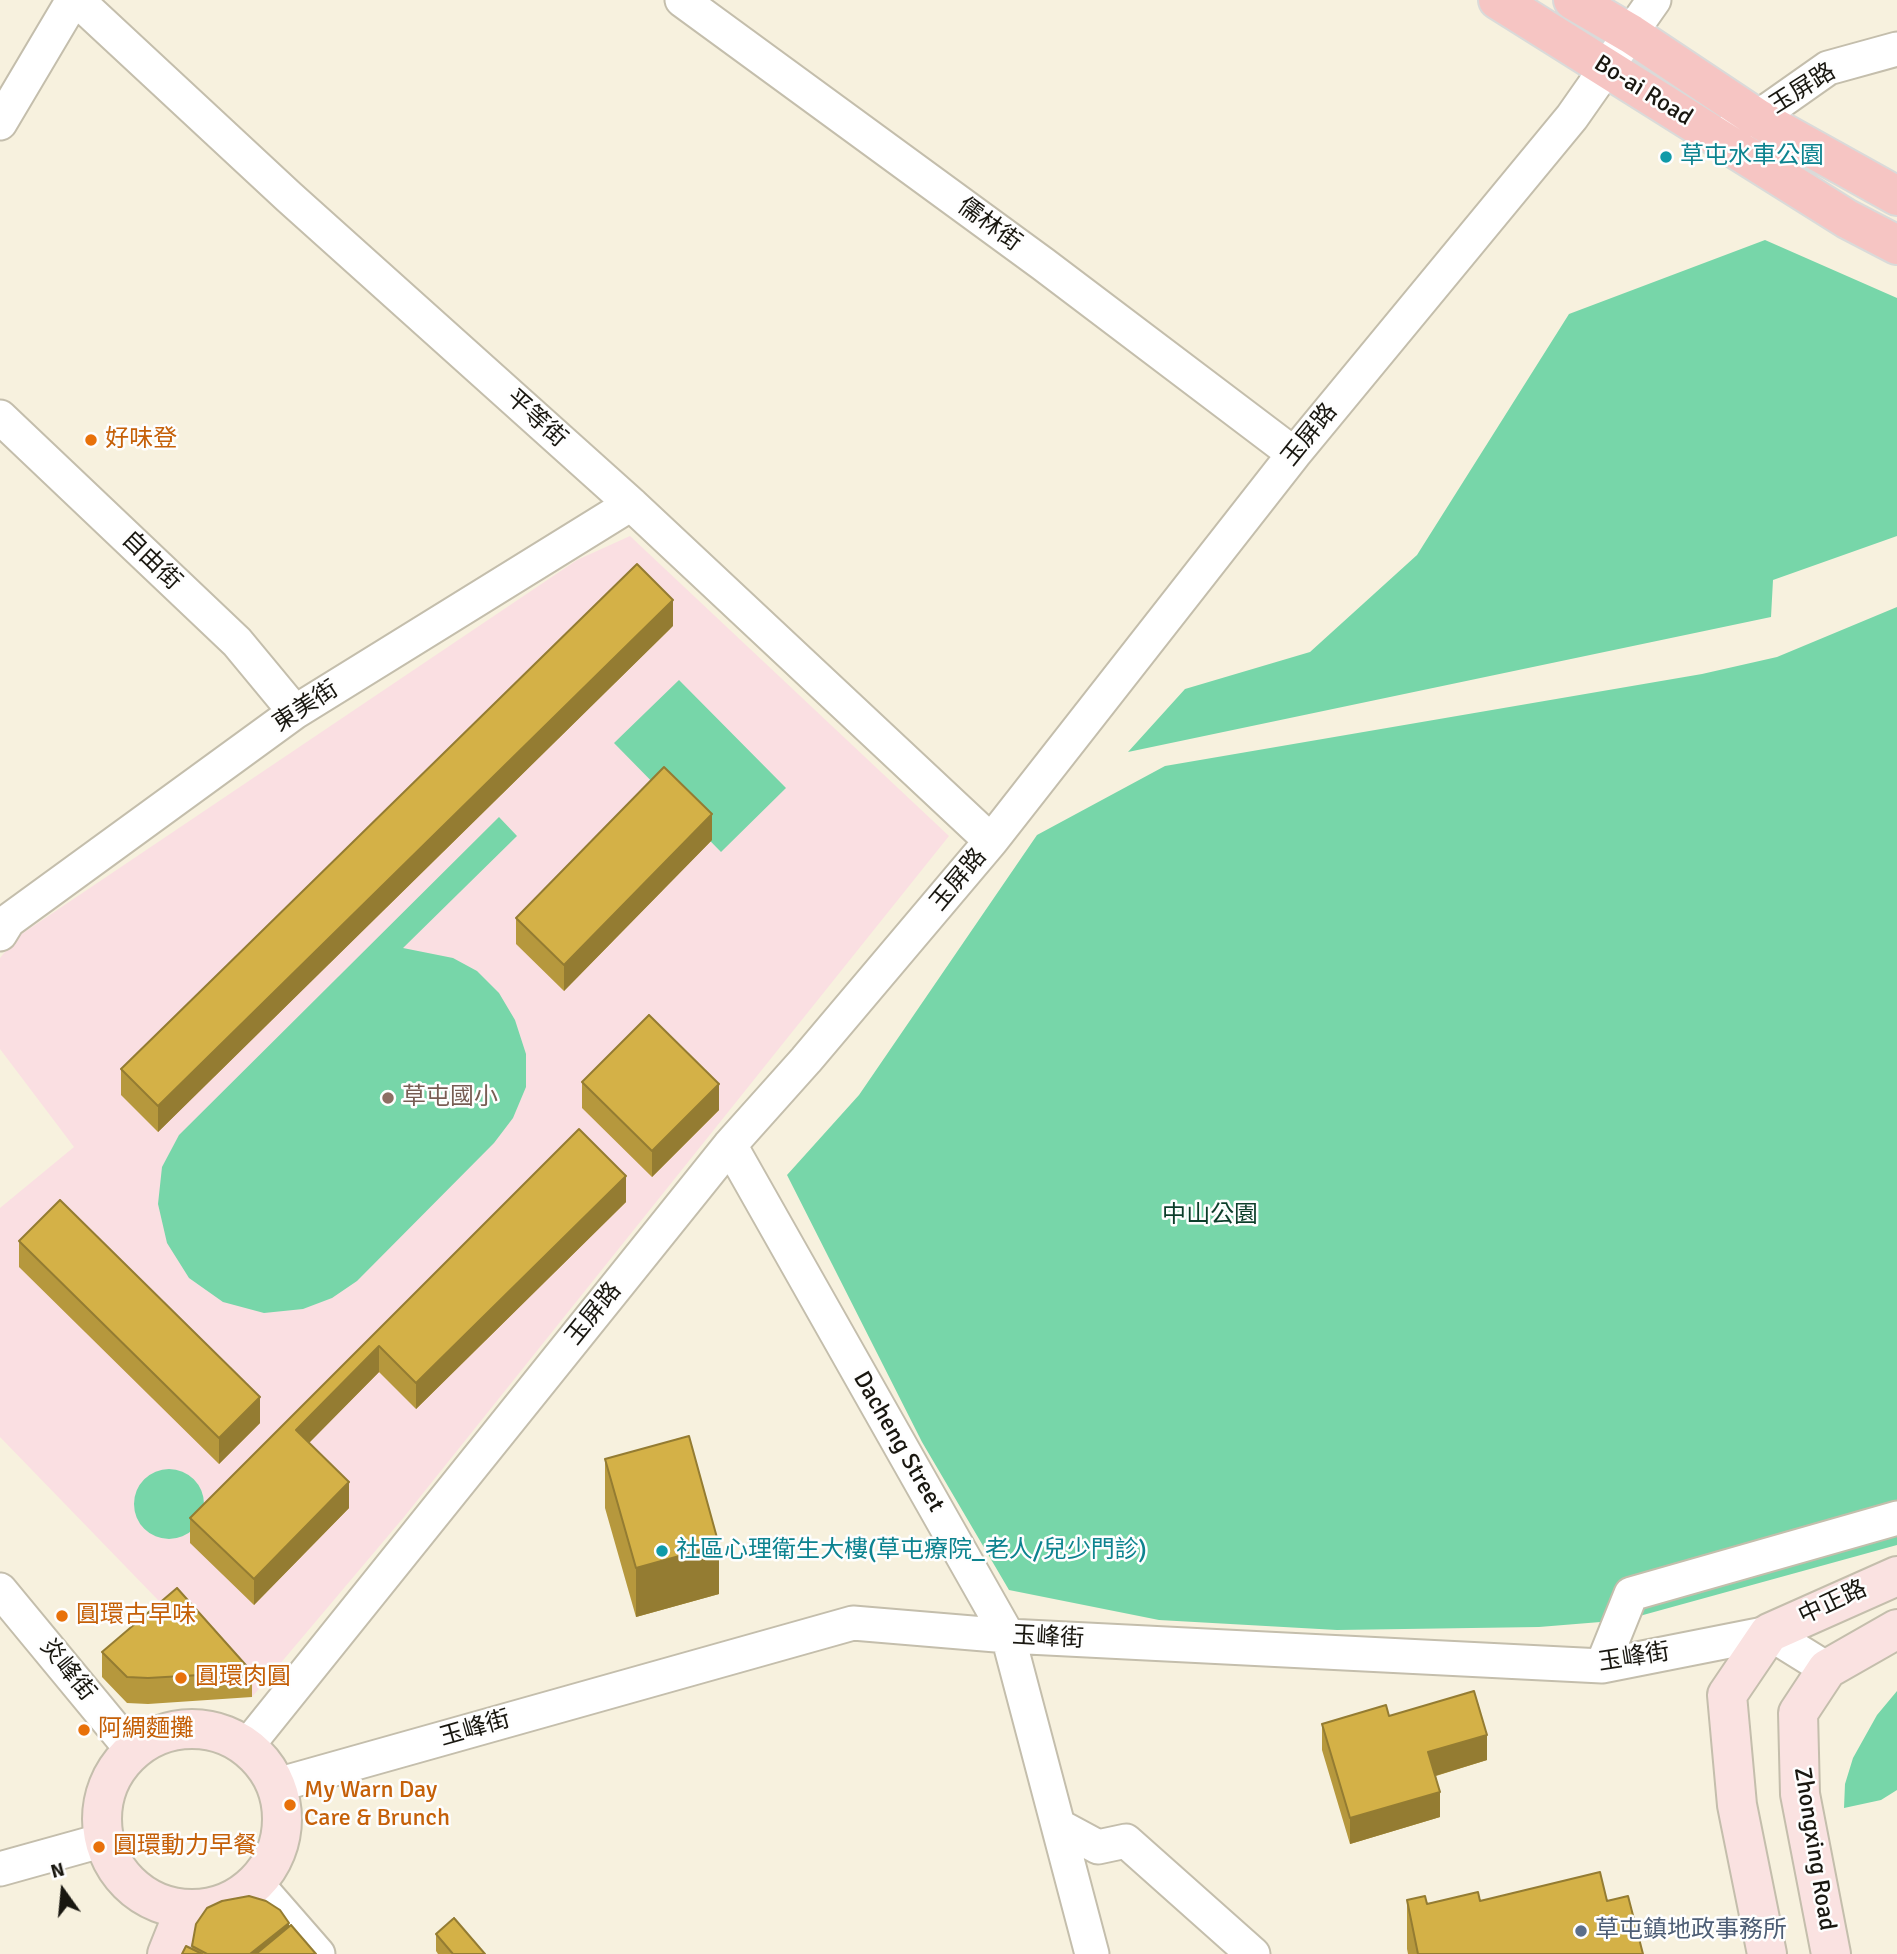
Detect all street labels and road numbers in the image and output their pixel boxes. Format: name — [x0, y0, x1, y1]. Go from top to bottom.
street label: Bo-ai Road — [1588, 49, 1698, 133]
street label: 玉屏路 — [1765, 58, 1841, 120]
street label: 儒林街 — [951, 192, 1027, 258]
street label: 平等街 — [500, 384, 572, 454]
street label: 玉屏路 — [1276, 398, 1344, 472]
street label: 自由街 — [115, 526, 187, 596]
street label: 東美街 — [268, 675, 344, 739]
street label: 玉屏路 — [925, 843, 993, 917]
street label: 玉屏路 — [560, 1277, 628, 1351]
street label: Dacheng Street — [846, 1367, 950, 1517]
street label: 中正路 — [1794, 1575, 1872, 1631]
street label: 玉峰街 — [1011, 1622, 1085, 1654]
street label: 炎峰街 — [33, 1633, 101, 1707]
street label: 玉峰街 — [1596, 1638, 1672, 1678]
street label: 玉峰街 — [436, 1705, 514, 1753]
street label: Zhongxing Road — [1787, 1765, 1841, 1933]

